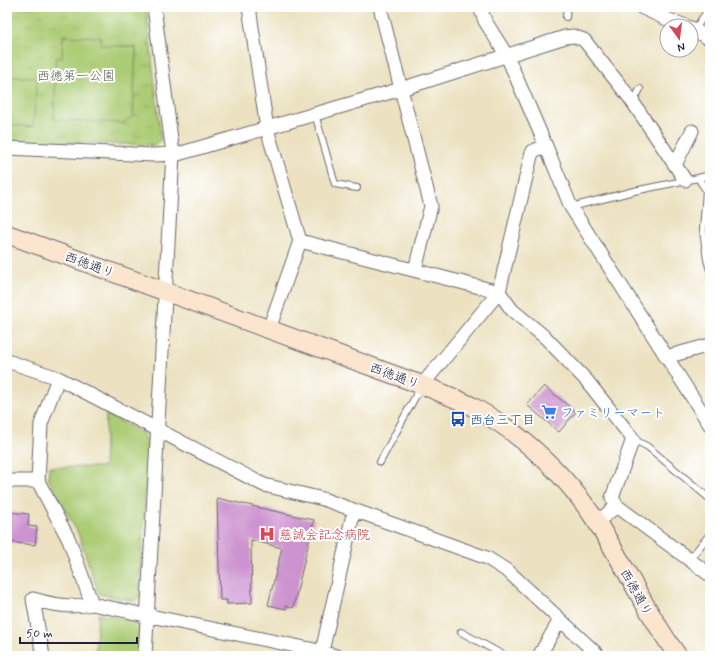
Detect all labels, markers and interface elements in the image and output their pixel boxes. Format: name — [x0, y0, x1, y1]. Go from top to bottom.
north arrow — [659, 18, 699, 58]
text: N — [676, 39, 686, 54]
park label: 西徳第一公園 — [37, 68, 115, 85]
street label: 西徳通り — [62, 249, 117, 282]
street label: 西徳通り — [367, 360, 422, 393]
supermarket icon: ファミリーマート — [540, 403, 558, 421]
place label: ファミリーマート — [561, 405, 665, 422]
bus stop icon: 西台三丁目 — [449, 410, 467, 428]
place label: 西台三丁目 — [470, 412, 535, 429]
hospital icon: 慈誠会記念病院 — [258, 525, 276, 543]
place label: 慈誠会記念病院 — [279, 527, 370, 544]
street label: 西徳通り — [616, 566, 656, 620]
scale bar — [20, 619, 137, 645]
text: 50 m — [26, 626, 53, 642]

